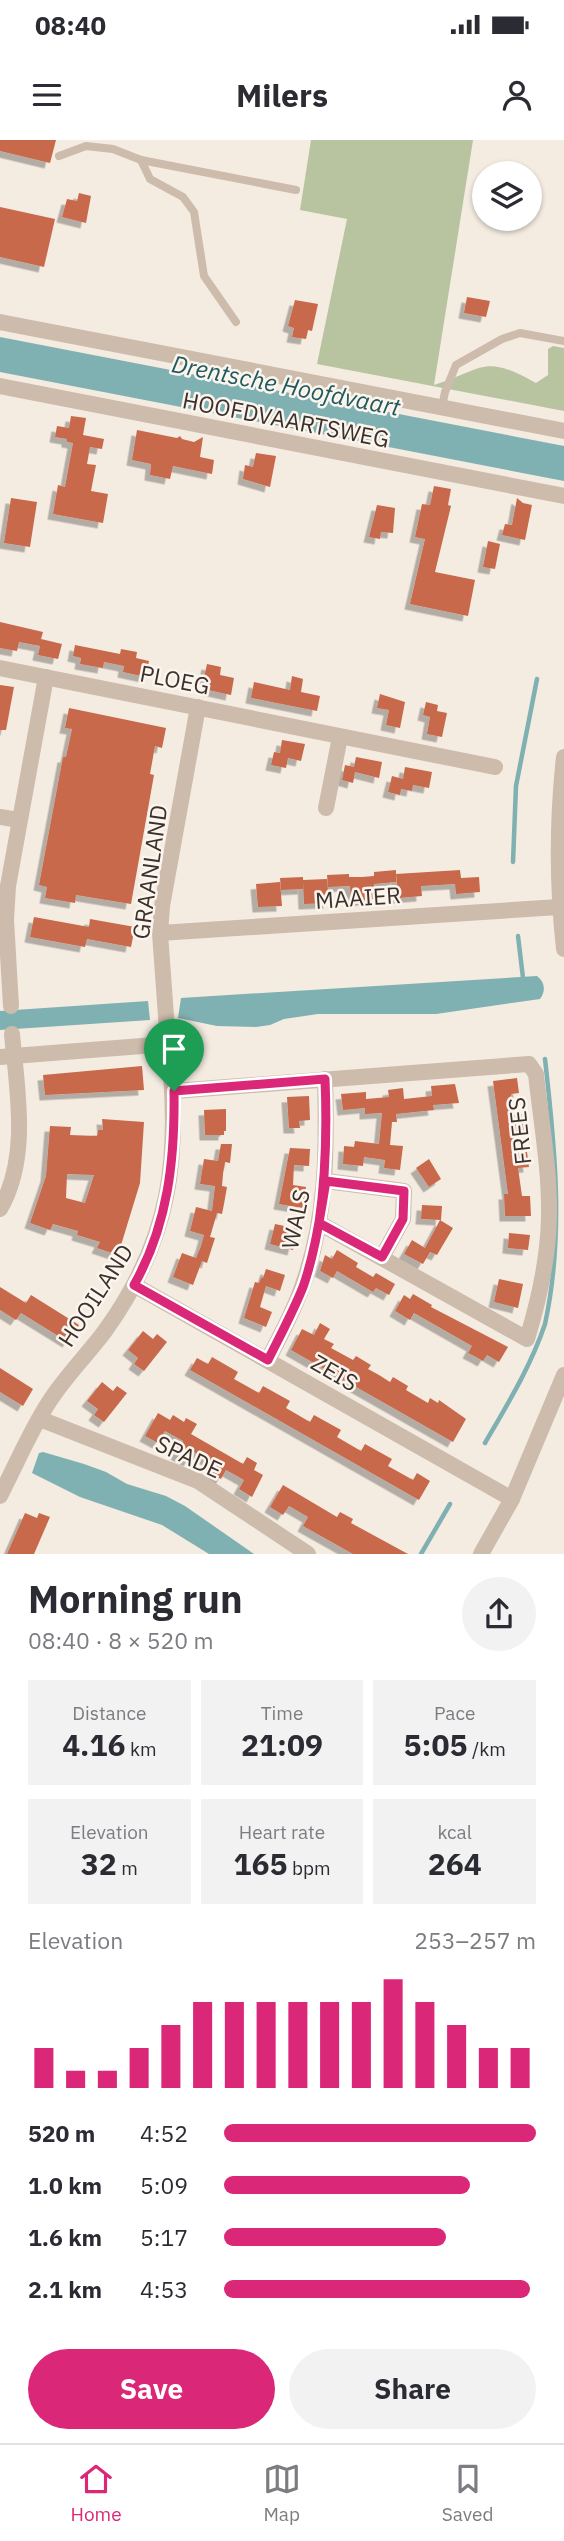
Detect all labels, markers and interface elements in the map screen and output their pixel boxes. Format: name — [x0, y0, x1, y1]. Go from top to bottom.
text: 08:40 — [35, 8, 106, 42]
text: Milers — [236, 74, 328, 116]
icon: menu — [28, 76, 66, 114]
icon: person — [498, 76, 536, 114]
map controls — [472, 161, 542, 231]
button: layers — [472, 161, 542, 231]
water label: Drentsche Hoofdvaart — [169, 347, 404, 423]
street label: HOOFDVAARTSWEG — [180, 384, 392, 454]
street label: PLOEG — [138, 658, 212, 700]
street label: GRAANLAND — [125, 803, 173, 941]
street label: MAAIER — [314, 879, 402, 915]
pin — [144, 1019, 204, 1091]
icon: arrive — [155, 1030, 193, 1068]
street label: FREES — [501, 1096, 537, 1166]
street label: WALS — [274, 1187, 316, 1251]
street label: HOOILAND — [51, 1238, 139, 1352]
street label: ZEIS — [306, 1347, 364, 1397]
street label: SPADE — [151, 1428, 227, 1484]
text: Morning run — [28, 1574, 243, 1623]
button: share — [462, 1577, 536, 1651]
text: 08:40 · 8 × 520 m — [28, 1625, 214, 1655]
text: Distance — [72, 1701, 146, 1725]
text: Time — [261, 1701, 303, 1725]
text: Pace — [434, 1701, 475, 1725]
text: 4.16 — [62, 1725, 125, 1764]
text: 21:09 — [241, 1725, 323, 1764]
text: 5:05 — [404, 1725, 467, 1764]
text: km — [125, 1737, 157, 1761]
text: /km — [467, 1737, 506, 1761]
text: Elevation — [70, 1820, 149, 1844]
text: Heart rate — [239, 1820, 325, 1844]
text: kcal — [437, 1820, 472, 1844]
text: 32 — [81, 1844, 117, 1883]
text: 165 — [233, 1844, 287, 1883]
text: 264 — [428, 1844, 482, 1883]
text: m — [117, 1856, 138, 1880]
text: bpm — [287, 1856, 331, 1880]
text: Elevation — [28, 1925, 123, 1955]
text: 253–257 m — [414, 1925, 536, 1955]
text: 520 m — [28, 2118, 95, 2148]
text: 4:52 — [140, 2118, 188, 2148]
text: 1.0 km — [28, 2170, 102, 2200]
text: 5:09 — [140, 2170, 188, 2200]
text: 1.6 km — [28, 2222, 102, 2252]
text: 5:17 — [140, 2222, 188, 2252]
text: 2.1 km — [28, 2274, 102, 2304]
text: 4:53 — [140, 2274, 188, 2304]
button: Save — [28, 2349, 275, 2429]
button: Share — [289, 2349, 536, 2429]
tab: Home — [71, 2460, 122, 2526]
tab: Map — [263, 2460, 301, 2526]
tab: Saved — [442, 2460, 493, 2526]

